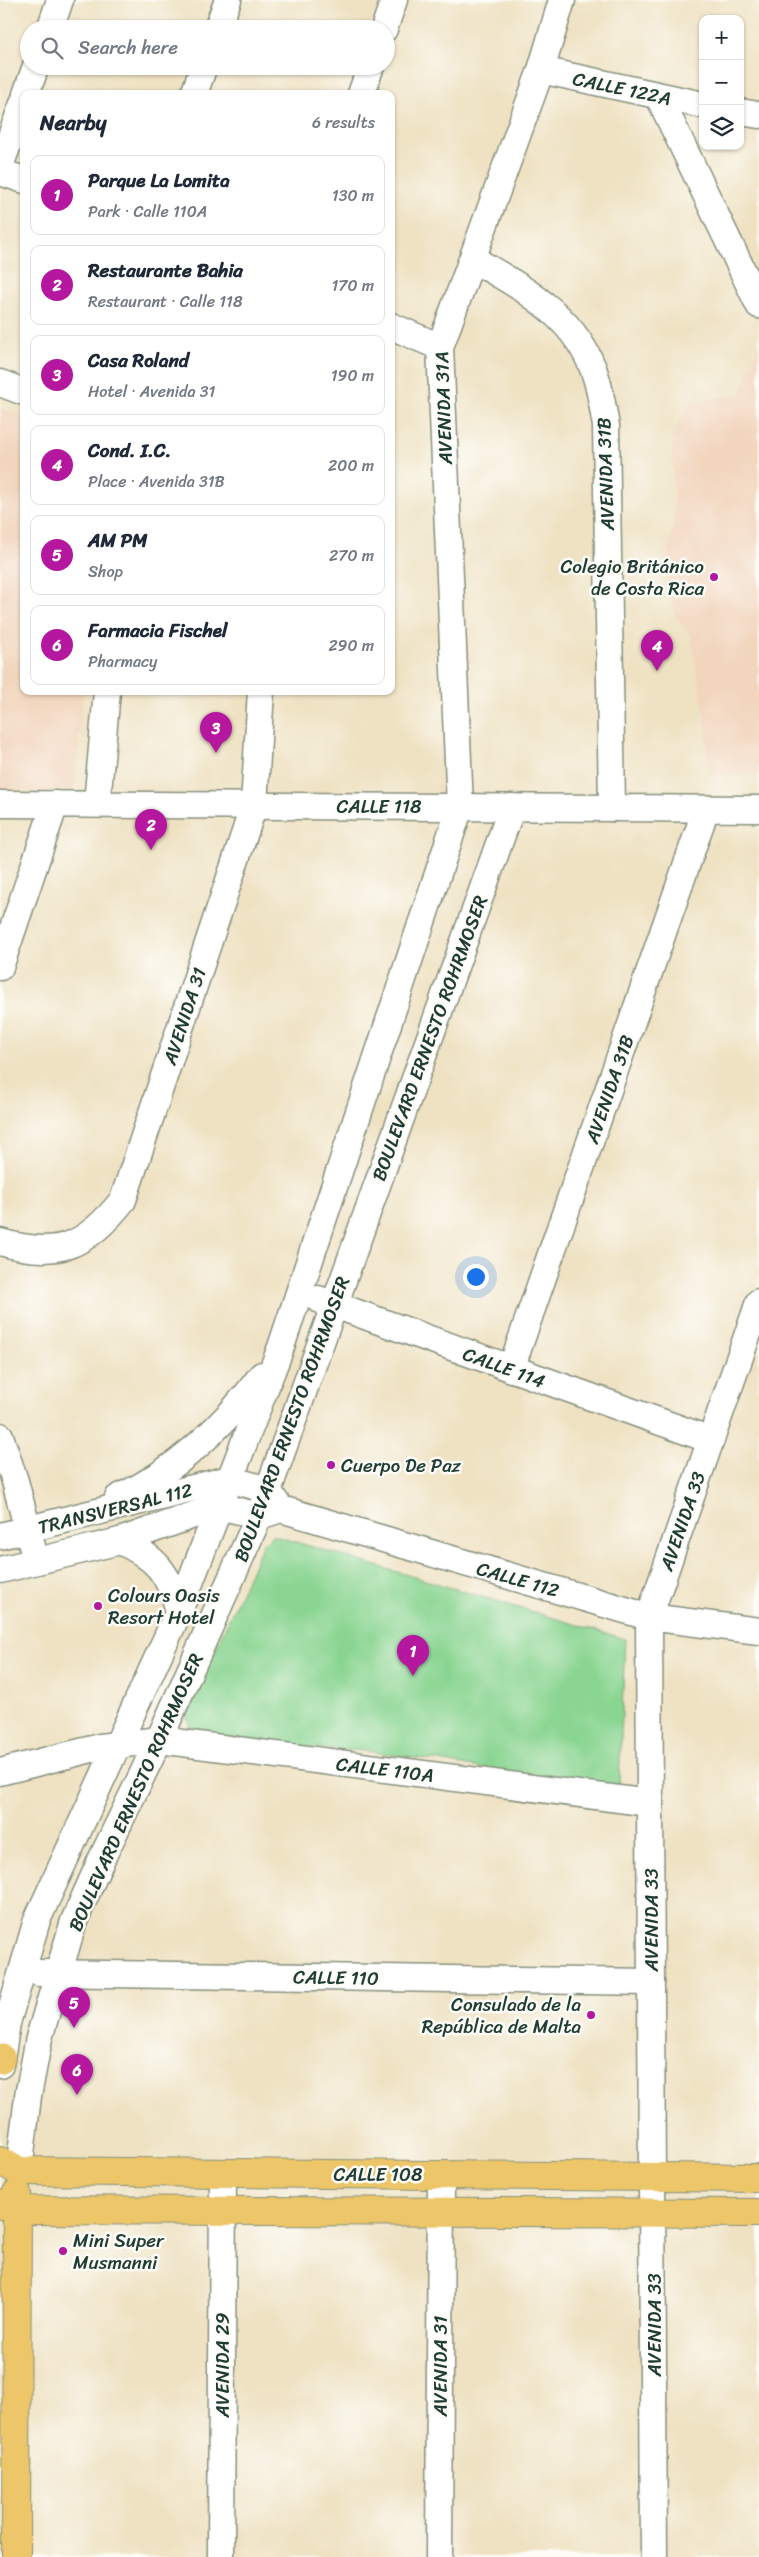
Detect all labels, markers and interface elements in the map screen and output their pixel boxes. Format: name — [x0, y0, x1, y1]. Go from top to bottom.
map controls — [699, 15, 744, 150]
button: + — [699, 15, 744, 60]
search box — [20, 20, 395, 75]
text: Search here — [78, 31, 178, 64]
icon: search — [38, 34, 66, 62]
button: − — [699, 60, 744, 105]
street label: CALLE 122A — [570, 62, 674, 115]
text: Nearby — [40, 104, 106, 142]
button: layers — [699, 105, 744, 150]
text: 6 results — [312, 108, 375, 137]
text: Parque La Lomita — [88, 164, 230, 197]
text: 1 — [54, 181, 60, 210]
text: 130 m — [332, 181, 374, 210]
text: Park · Calle 110A — [88, 197, 207, 226]
text: Restaurante Bahia — [88, 254, 243, 287]
text: 2 — [52, 271, 62, 300]
text: 170 m — [331, 271, 374, 300]
text: Restaurant · Calle 118 — [88, 287, 243, 316]
text: Casa Roland — [88, 344, 189, 377]
street label: AVENIDA 31A — [425, 351, 462, 466]
text: 3 — [53, 361, 61, 390]
text: 190 m — [331, 361, 374, 390]
text: Hotel · Avenida 31 — [88, 377, 215, 406]
street label: AVENIDA 31B — [587, 417, 624, 532]
text: Cond. I.C. — [88, 434, 171, 467]
text: 4 — [52, 451, 62, 480]
text: 200 m — [328, 451, 374, 480]
text: Place · Avenida 31B — [88, 467, 225, 496]
text: AM PM — [88, 524, 147, 557]
text: 5 — [52, 541, 62, 570]
text: 270 m — [329, 541, 374, 570]
place label: Colegio Británico de Costa Rica — [560, 550, 704, 605]
text: Shop — [88, 557, 123, 586]
marker: Colegio Británico de Costa Rica — [708, 571, 720, 583]
text: Farmacia Fischel — [88, 614, 227, 647]
pin: 4 — [641, 630, 673, 671]
text: 6 — [52, 631, 62, 660]
text: 290 m — [328, 631, 374, 660]
text: Pharmacy — [88, 647, 157, 676]
pin: 3 — [200, 712, 232, 753]
street label: CALLE 118 — [336, 790, 422, 823]
pin: 2 — [135, 809, 167, 850]
street label: BOULEVARD ERNESTO ROHRMOSER — [362, 891, 497, 1186]
street label: AVENIDA 31 — [153, 963, 216, 1070]
street label: AVENIDA 31B — [575, 1030, 643, 1149]
your location — [463, 1264, 489, 1290]
street label: BOULEVARD ERNESTO ROHRMOSER — [224, 1272, 359, 1567]
street label: CALLE 114 — [458, 1337, 550, 1398]
place label: Cuerpo De Paz — [341, 1449, 462, 1482]
marker: Cuerpo De Paz — [325, 1459, 337, 1471]
street label: AVENIDA 33 — [650, 1467, 715, 1576]
street label: TRANSVERSAL 112 — [34, 1473, 196, 1544]
street label: CALLE 112 — [473, 1552, 563, 1607]
place label: Colours Oasis Resort Hotel — [108, 1579, 220, 1634]
marker: Colours Oasis Resort Hotel — [92, 1600, 104, 1612]
pin: 1 — [397, 1635, 429, 1676]
street label: BOULEVARD ERNESTO ROHRMOSER — [59, 1648, 212, 1937]
street label: CALLE 110A — [334, 1747, 436, 1792]
street label: AVENIDA 33 — [635, 1868, 668, 1973]
street label: CALLE 110 — [293, 1960, 379, 1995]
pin: 5 — [58, 1987, 90, 2028]
place label: Consulado de la República de Malta — [422, 1988, 581, 2043]
marker: Consulado de la República de Malta — [585, 2009, 597, 2021]
pin: 6 — [61, 2054, 93, 2095]
street label: CALLE 108 — [334, 2158, 423, 2191]
place label: Mini Super Musmanni — [73, 2224, 165, 2279]
marker: Mini Super Musmanni — [57, 2245, 69, 2257]
street label: AVENIDA 33 — [638, 2273, 671, 2378]
street label: AVENIDA 29 — [206, 2313, 239, 2418]
street label: AVENIDA 31 — [424, 2316, 457, 2417]

